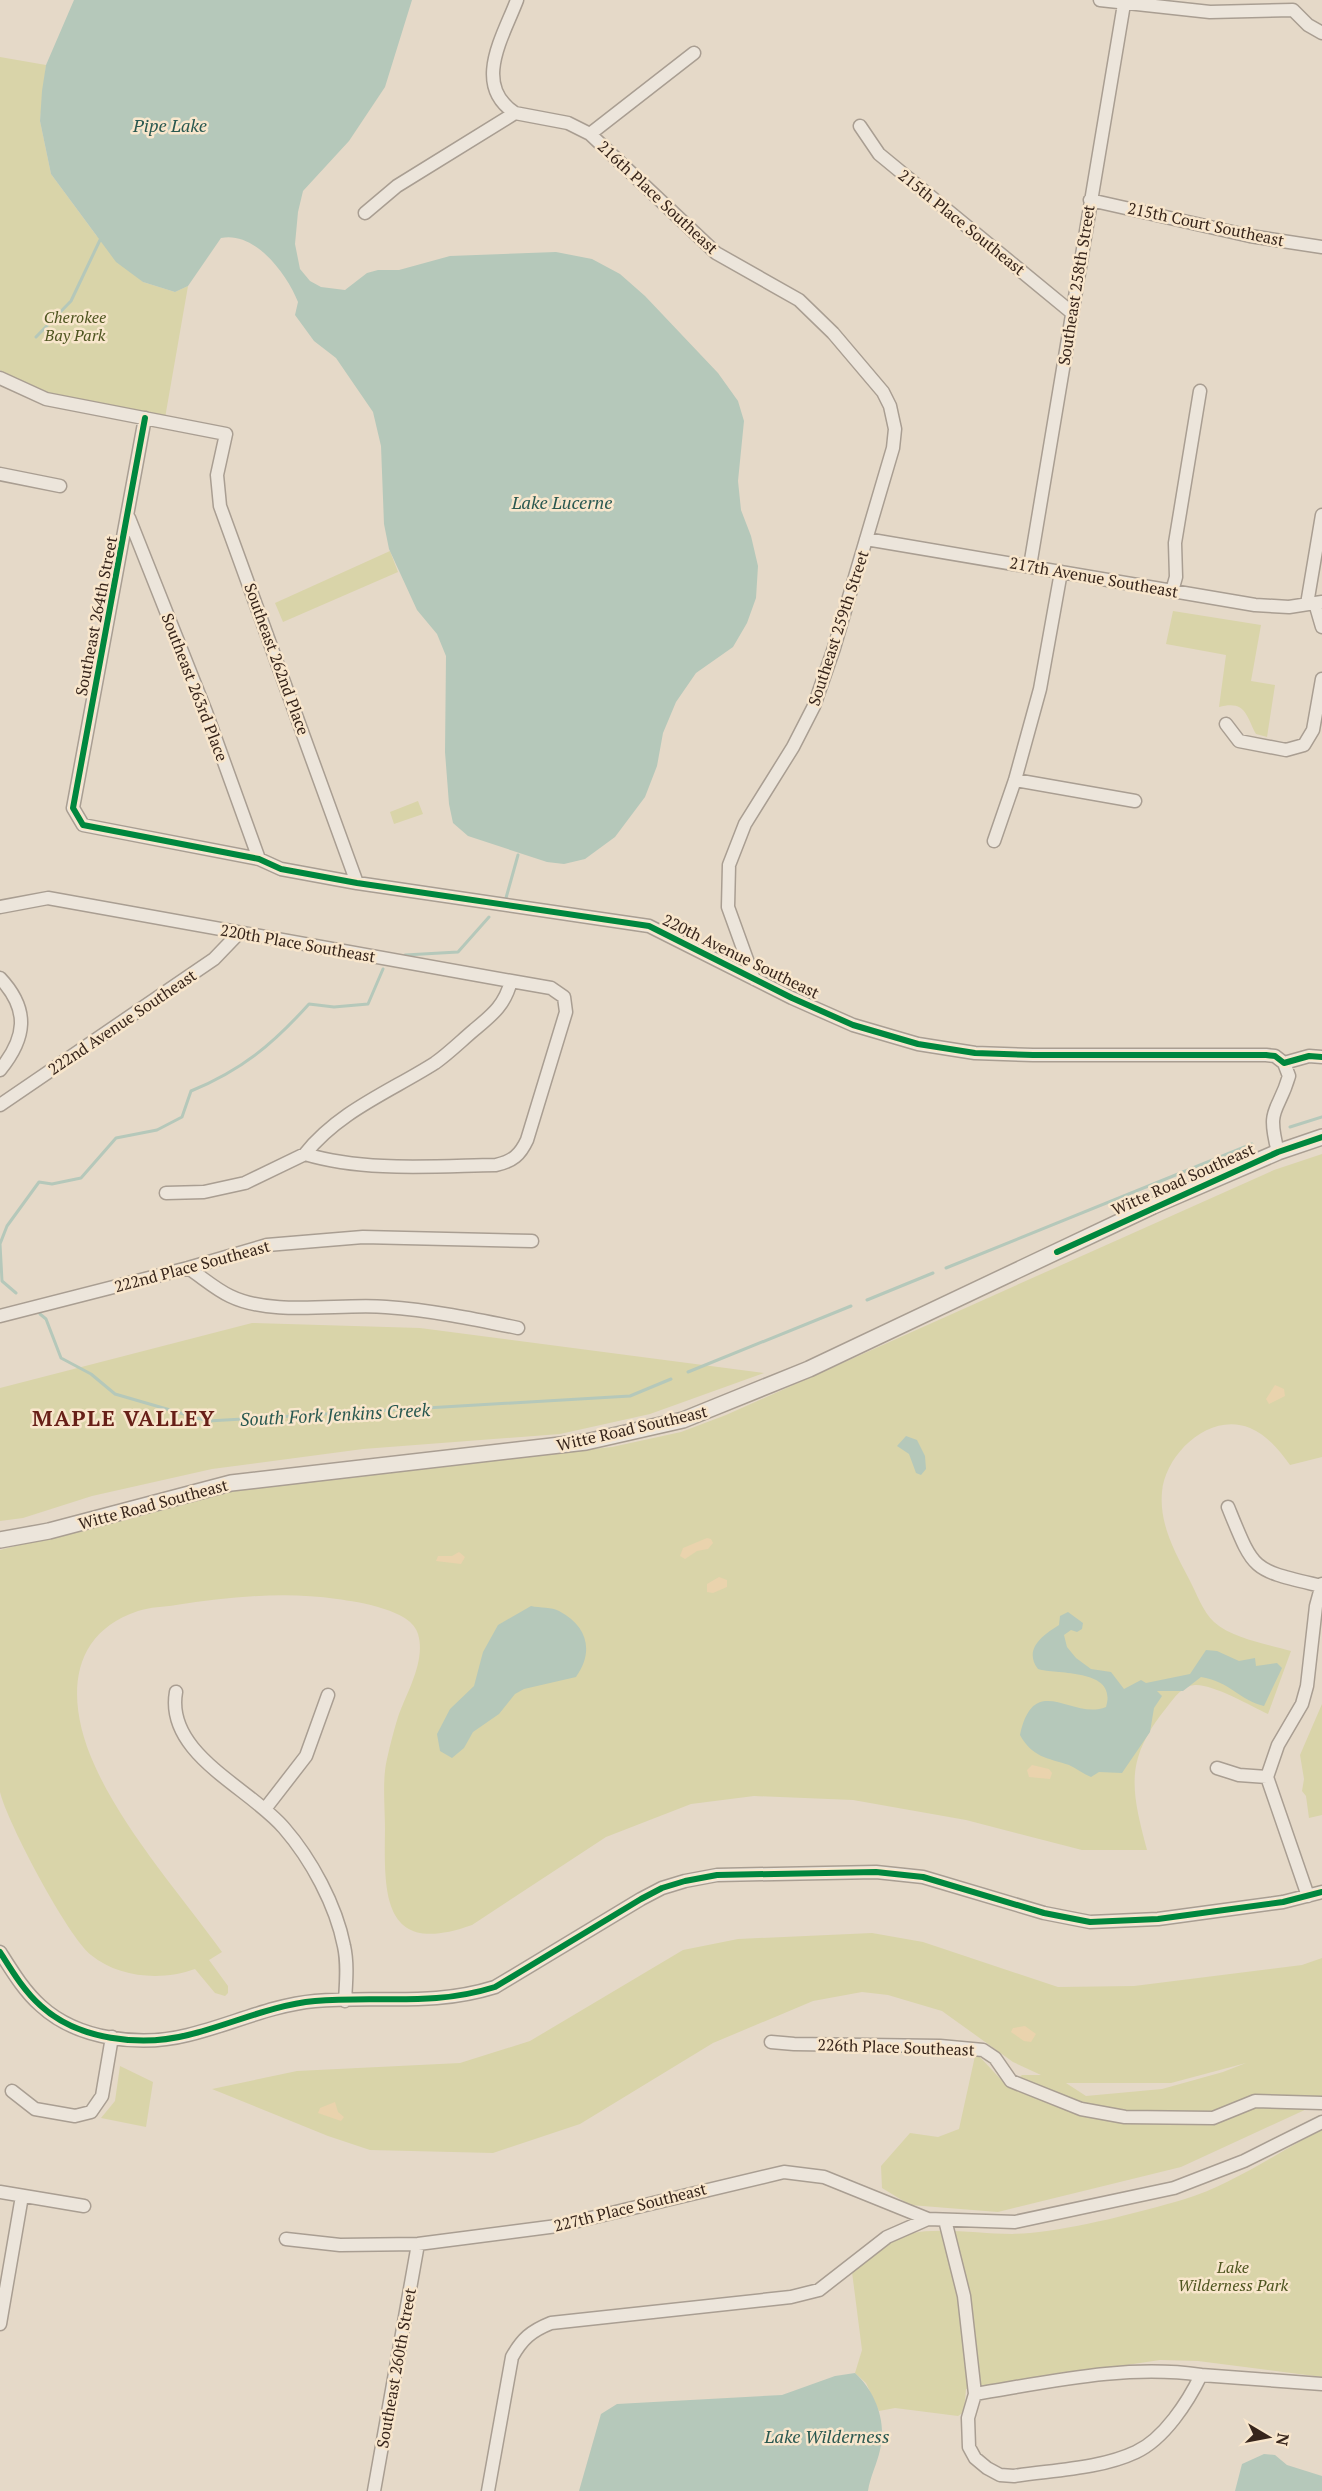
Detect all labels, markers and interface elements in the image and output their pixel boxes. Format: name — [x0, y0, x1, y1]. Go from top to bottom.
water label: Pipe Lake — [132, 113, 207, 137]
street label: 216th Place Southeast — [593, 135, 723, 259]
street label: 215th Place Southeast — [894, 164, 1030, 280]
street label: 215th Court Southeast — [1126, 197, 1286, 251]
street label: Southeast 258th Street — [1052, 203, 1100, 367]
park label: Cherokee Bay Park — [44, 306, 106, 346]
water label: Lake Lucerne — [511, 490, 612, 514]
street label: Southeast 264th Street — [70, 534, 122, 698]
street label: Southeast 259th Street — [802, 547, 874, 709]
street label: 217th Avenue Southeast — [1008, 551, 1180, 603]
street label: Southeast 262nd Place — [239, 580, 315, 738]
street label: Southeast 263rd Place — [157, 610, 233, 764]
street label: 220th Avenue Southeast — [659, 908, 823, 1004]
street label: 220th Place Southeast — [219, 919, 377, 967]
street label: 222nd Avenue Southeast — [43, 964, 201, 1080]
street label: Witte Road Southeast — [1108, 1138, 1258, 1220]
street label: 222nd Place Southeast — [112, 1235, 272, 1297]
water label: South Fork Jenkins Creek — [239, 1397, 431, 1431]
street label: Witte Road Southeast — [554, 1400, 710, 1456]
district label: MAPLE VALLEY — [32, 1403, 216, 1432]
street label: Witte Road Southeast — [76, 1473, 230, 1535]
street label: 226th Place Southeast — [817, 2033, 975, 2061]
street label: 227th Place Southeast — [551, 2177, 709, 2237]
park label: Lake Wilderness Park — [1178, 2256, 1289, 2296]
street label: Southeast 260th Street — [371, 2286, 421, 2450]
north arrow — [1238, 2407, 1298, 2467]
water label: Lake Wilderness — [764, 2424, 889, 2448]
text: N — [1271, 2432, 1295, 2447]

